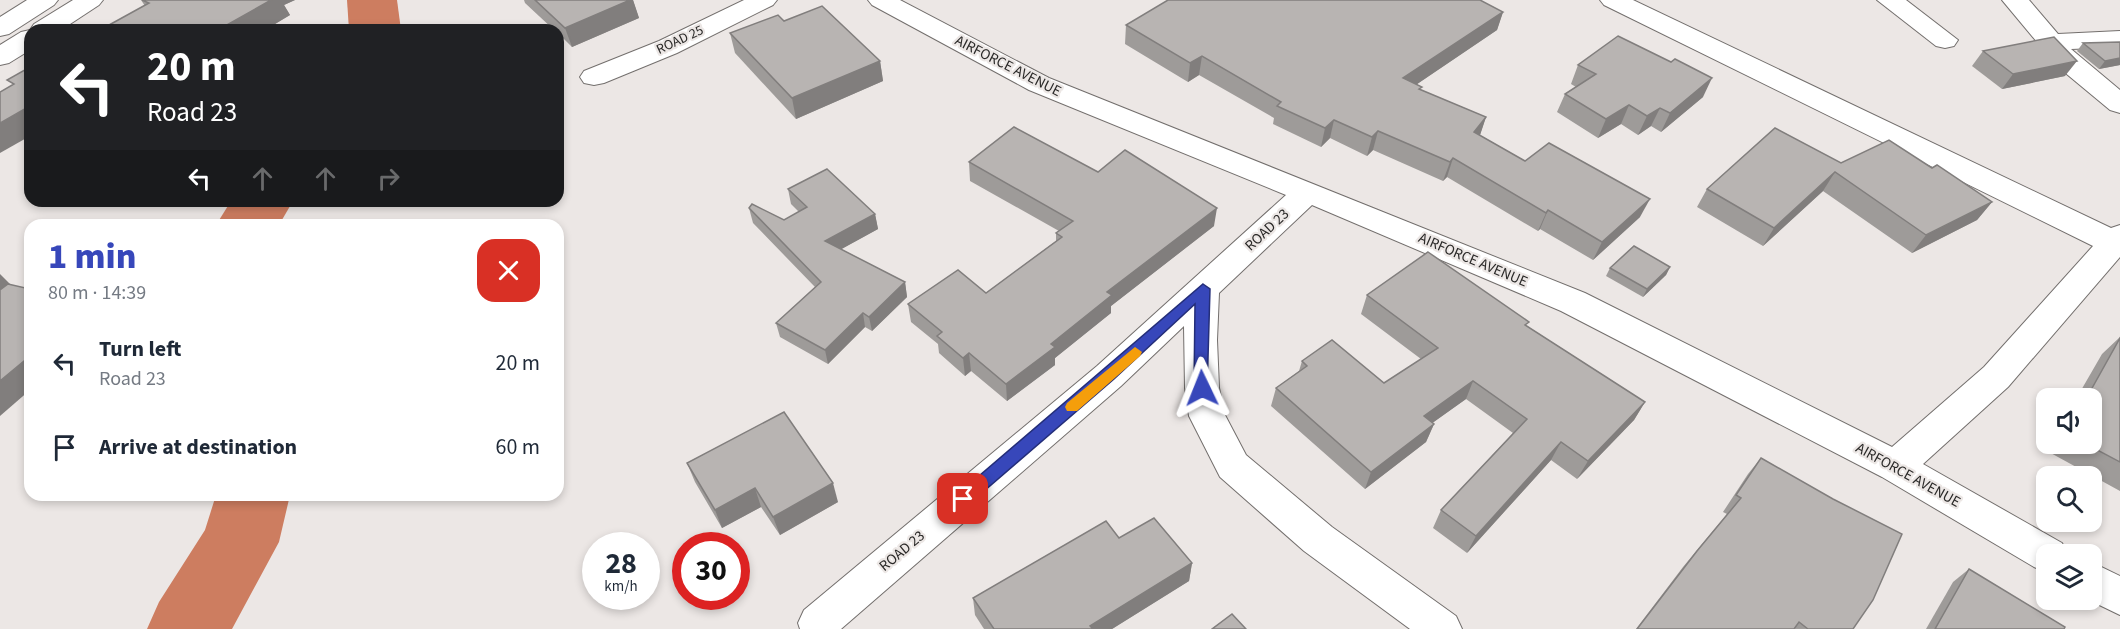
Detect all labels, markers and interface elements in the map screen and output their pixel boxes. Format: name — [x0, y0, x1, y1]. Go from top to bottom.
street label: ROAD 25 — [653, 20, 707, 60]
street label: AIRFORCE AVENUE — [951, 30, 1065, 102]
text: 20 m — [147, 37, 236, 97]
icon: left — [48, 48, 126, 126]
text: Road 23 — [147, 93, 237, 132]
icon: left — [183, 162, 216, 195]
icon: ahead — [246, 162, 279, 195]
icon: ahead — [309, 162, 342, 195]
icon: right — [372, 162, 405, 195]
street label: ROAD 23 — [1240, 204, 1294, 256]
street label: AIRFORCE AVENUE — [1415, 228, 1531, 293]
text: 1 min — [48, 231, 136, 282]
button: close — [477, 239, 540, 302]
text: 80 m · 14:39 — [48, 279, 146, 307]
text: Turn left — [99, 333, 181, 365]
icon: left — [48, 347, 81, 380]
text: 20 m — [495, 347, 540, 379]
position arrow — [1170, 356, 1234, 420]
text: Road 23 — [99, 365, 166, 393]
map controls — [2036, 388, 2102, 610]
button: sound — [2036, 388, 2102, 454]
icon: arrive — [48, 431, 81, 464]
text: Arrive at destination — [99, 431, 297, 463]
text: 60 m — [495, 431, 540, 463]
street label: AIRFORCE AVENUE — [1852, 438, 1964, 513]
button: search — [2036, 466, 2102, 532]
pin — [937, 473, 988, 524]
icon: arrive — [946, 482, 979, 515]
street label: ROAD 23 — [875, 526, 929, 576]
speed limit sign: 30 — [672, 532, 750, 610]
text: 28 — [605, 542, 637, 585]
button: layers — [2036, 544, 2102, 610]
text: km/h — [604, 576, 638, 597]

